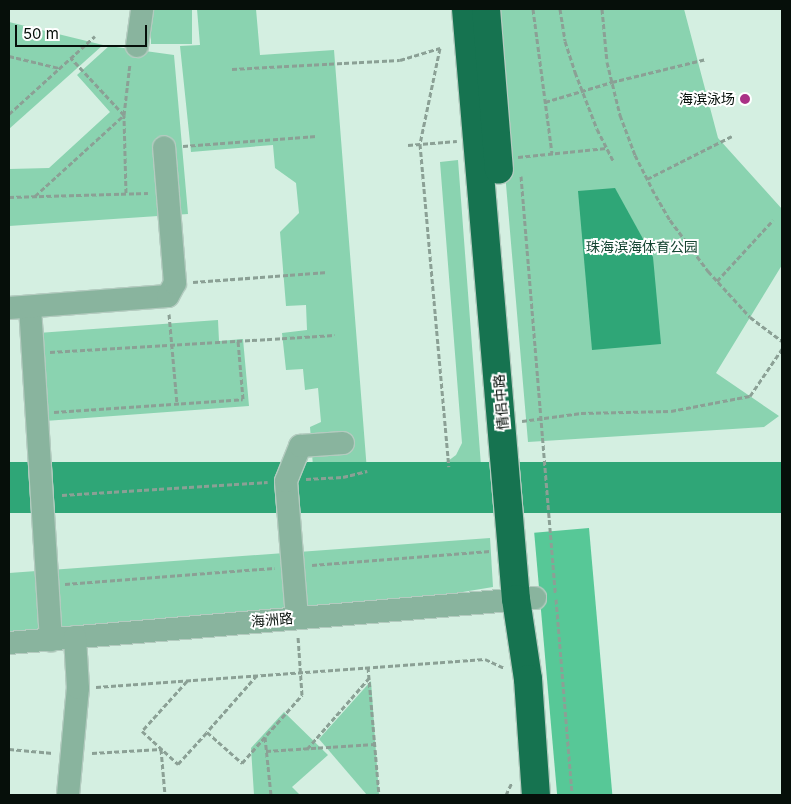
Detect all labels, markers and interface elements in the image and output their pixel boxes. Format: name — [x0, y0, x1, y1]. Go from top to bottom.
scale bar — [18, 15, 150, 47]
text: 50 m — [23, 24, 59, 43]
place label: 海滨泳场 — [679, 91, 735, 107]
marker: 海滨泳场 — [739, 93, 751, 105]
park label: 珠海滨海体育公园 — [586, 239, 698, 255]
street label: 情侣中路 — [490, 373, 512, 431]
street label: 海洲路 — [250, 610, 294, 630]

